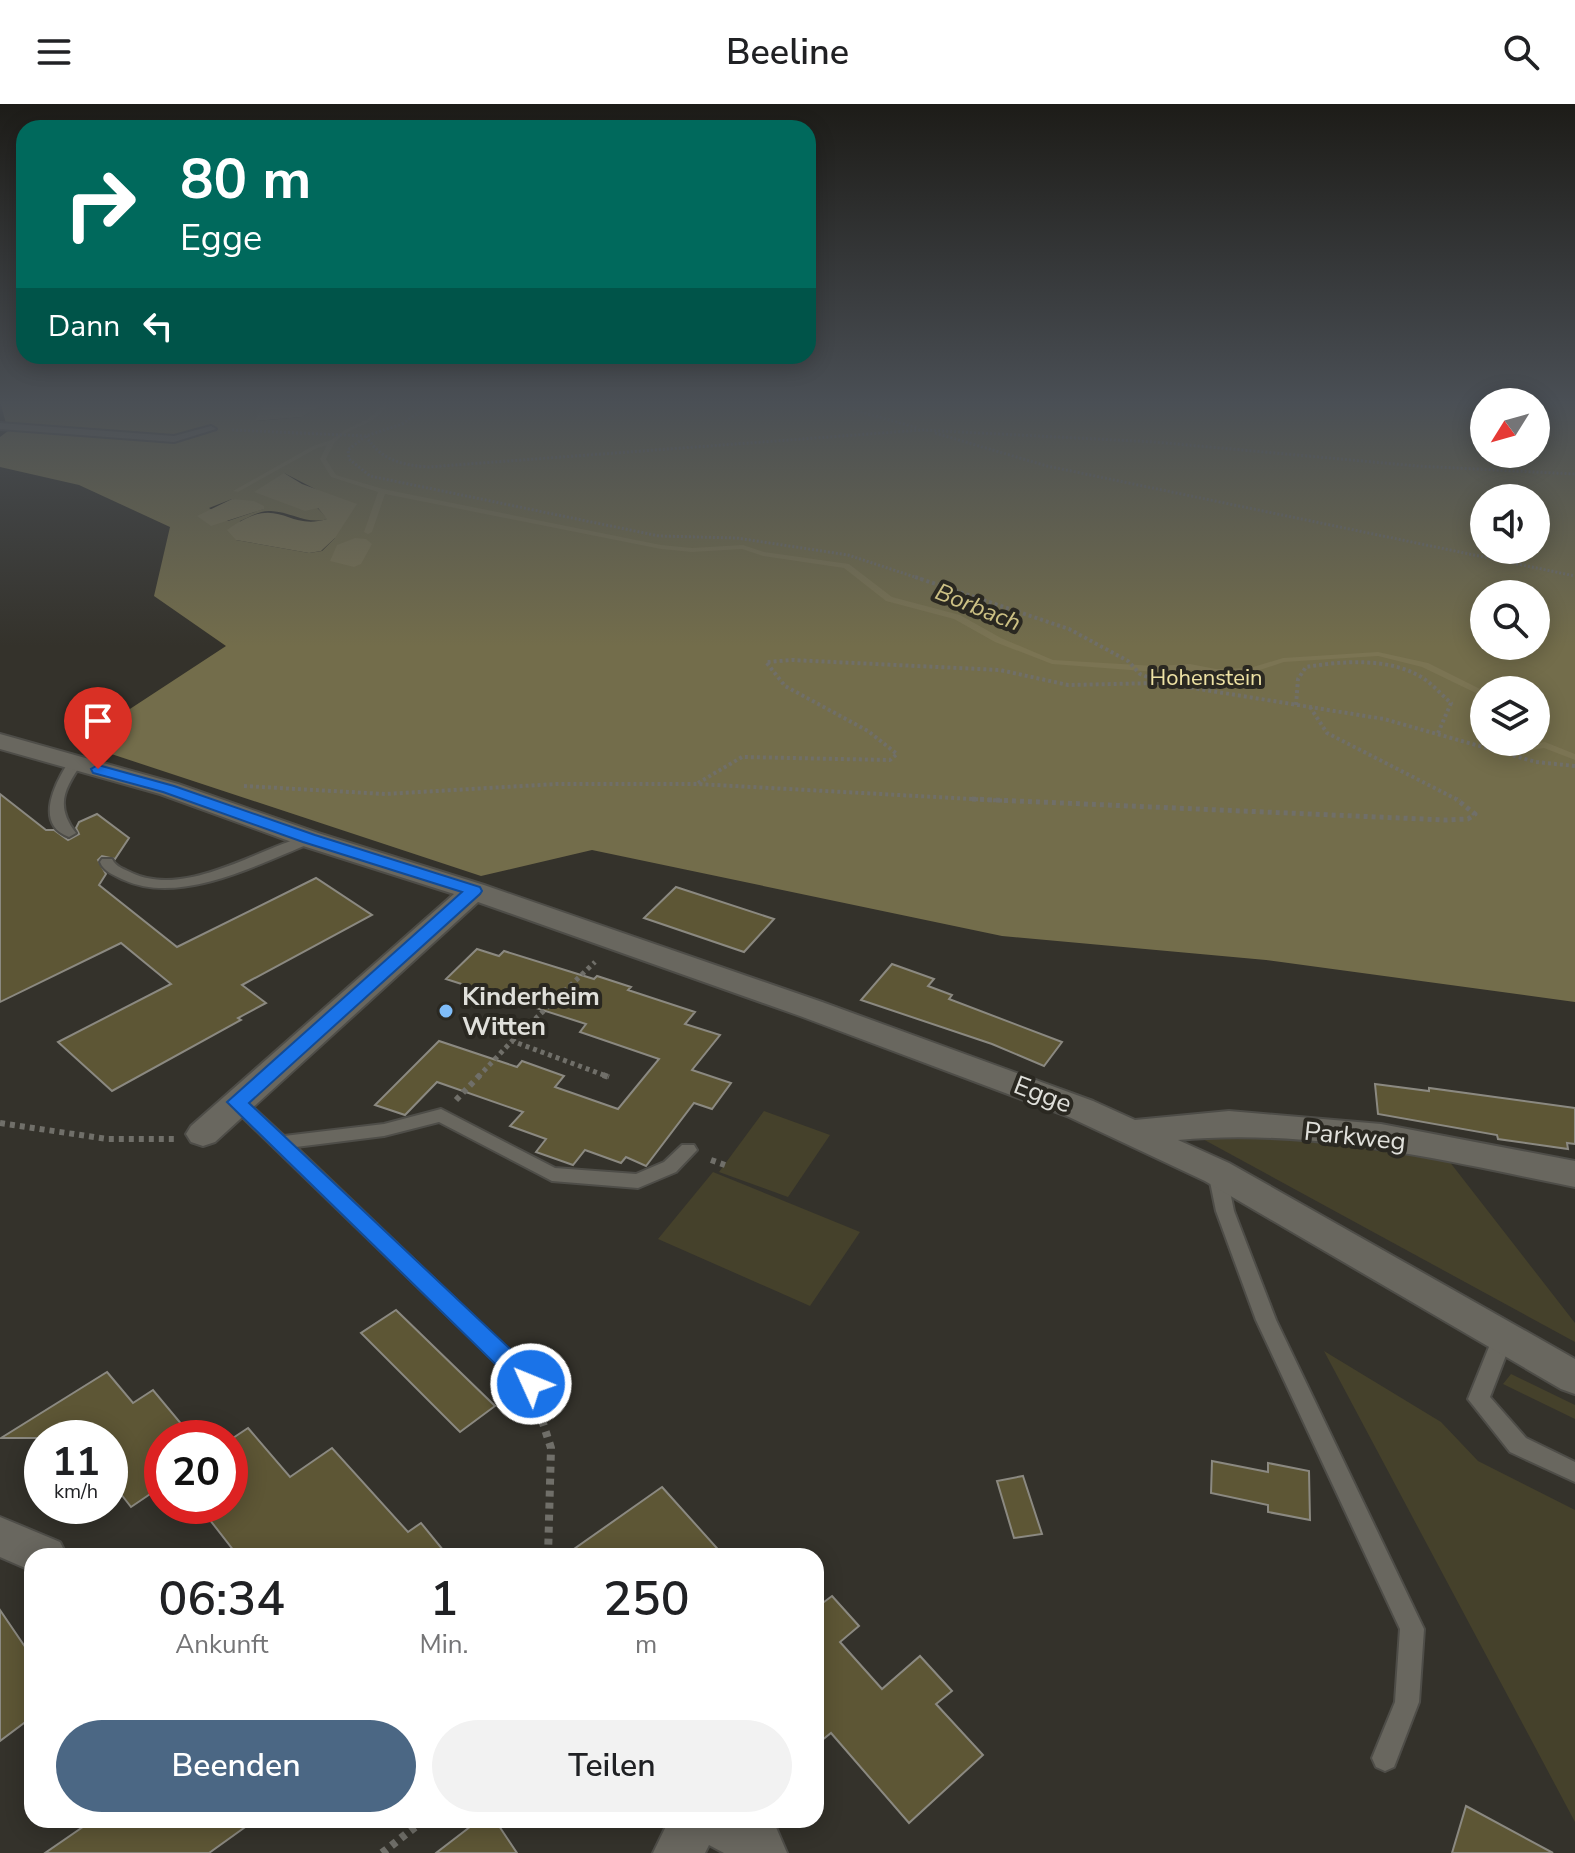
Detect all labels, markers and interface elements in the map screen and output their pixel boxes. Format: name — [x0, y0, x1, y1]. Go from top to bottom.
text: Beeline — [726, 28, 849, 77]
icon: menu — [32, 30, 76, 74]
icon: search — [1499, 30, 1543, 74]
text: 80 m — [180, 141, 311, 218]
icon: right — [48, 152, 152, 256]
text: Egge — [180, 214, 262, 263]
icon: left — [136, 304, 180, 348]
text: Dann — [48, 306, 120, 347]
north arrow — [1470, 388, 1550, 468]
map controls — [1470, 388, 1550, 756]
button: sound — [1470, 484, 1550, 564]
water label: Borbach — [930, 575, 1026, 639]
button: search — [1470, 580, 1550, 660]
park label: Hohenstein — [1149, 663, 1263, 693]
button: layers — [1470, 676, 1550, 756]
pin — [64, 687, 132, 769]
icon: arrive — [76, 699, 120, 743]
place label: Kinderheim Witten — [462, 979, 600, 1044]
marker: Kinderheim Witten — [437, 1002, 455, 1020]
street label: Egge — [1009, 1067, 1077, 1121]
street label: Parkweg — [1302, 1114, 1408, 1159]
position arrow — [489, 1342, 573, 1426]
speed limit sign: 20 — [144, 1420, 248, 1524]
text: 11 — [52, 1435, 100, 1489]
text: km/h — [54, 1478, 98, 1505]
text: 06:34 — [159, 1566, 285, 1632]
text: 1 — [430, 1566, 458, 1632]
text: 250 — [603, 1566, 689, 1632]
text: Ankunft — [175, 1627, 268, 1662]
text: Min. — [420, 1627, 469, 1662]
text: m — [635, 1627, 657, 1662]
button: Beenden — [56, 1720, 416, 1812]
button: Teilen — [432, 1720, 792, 1812]

